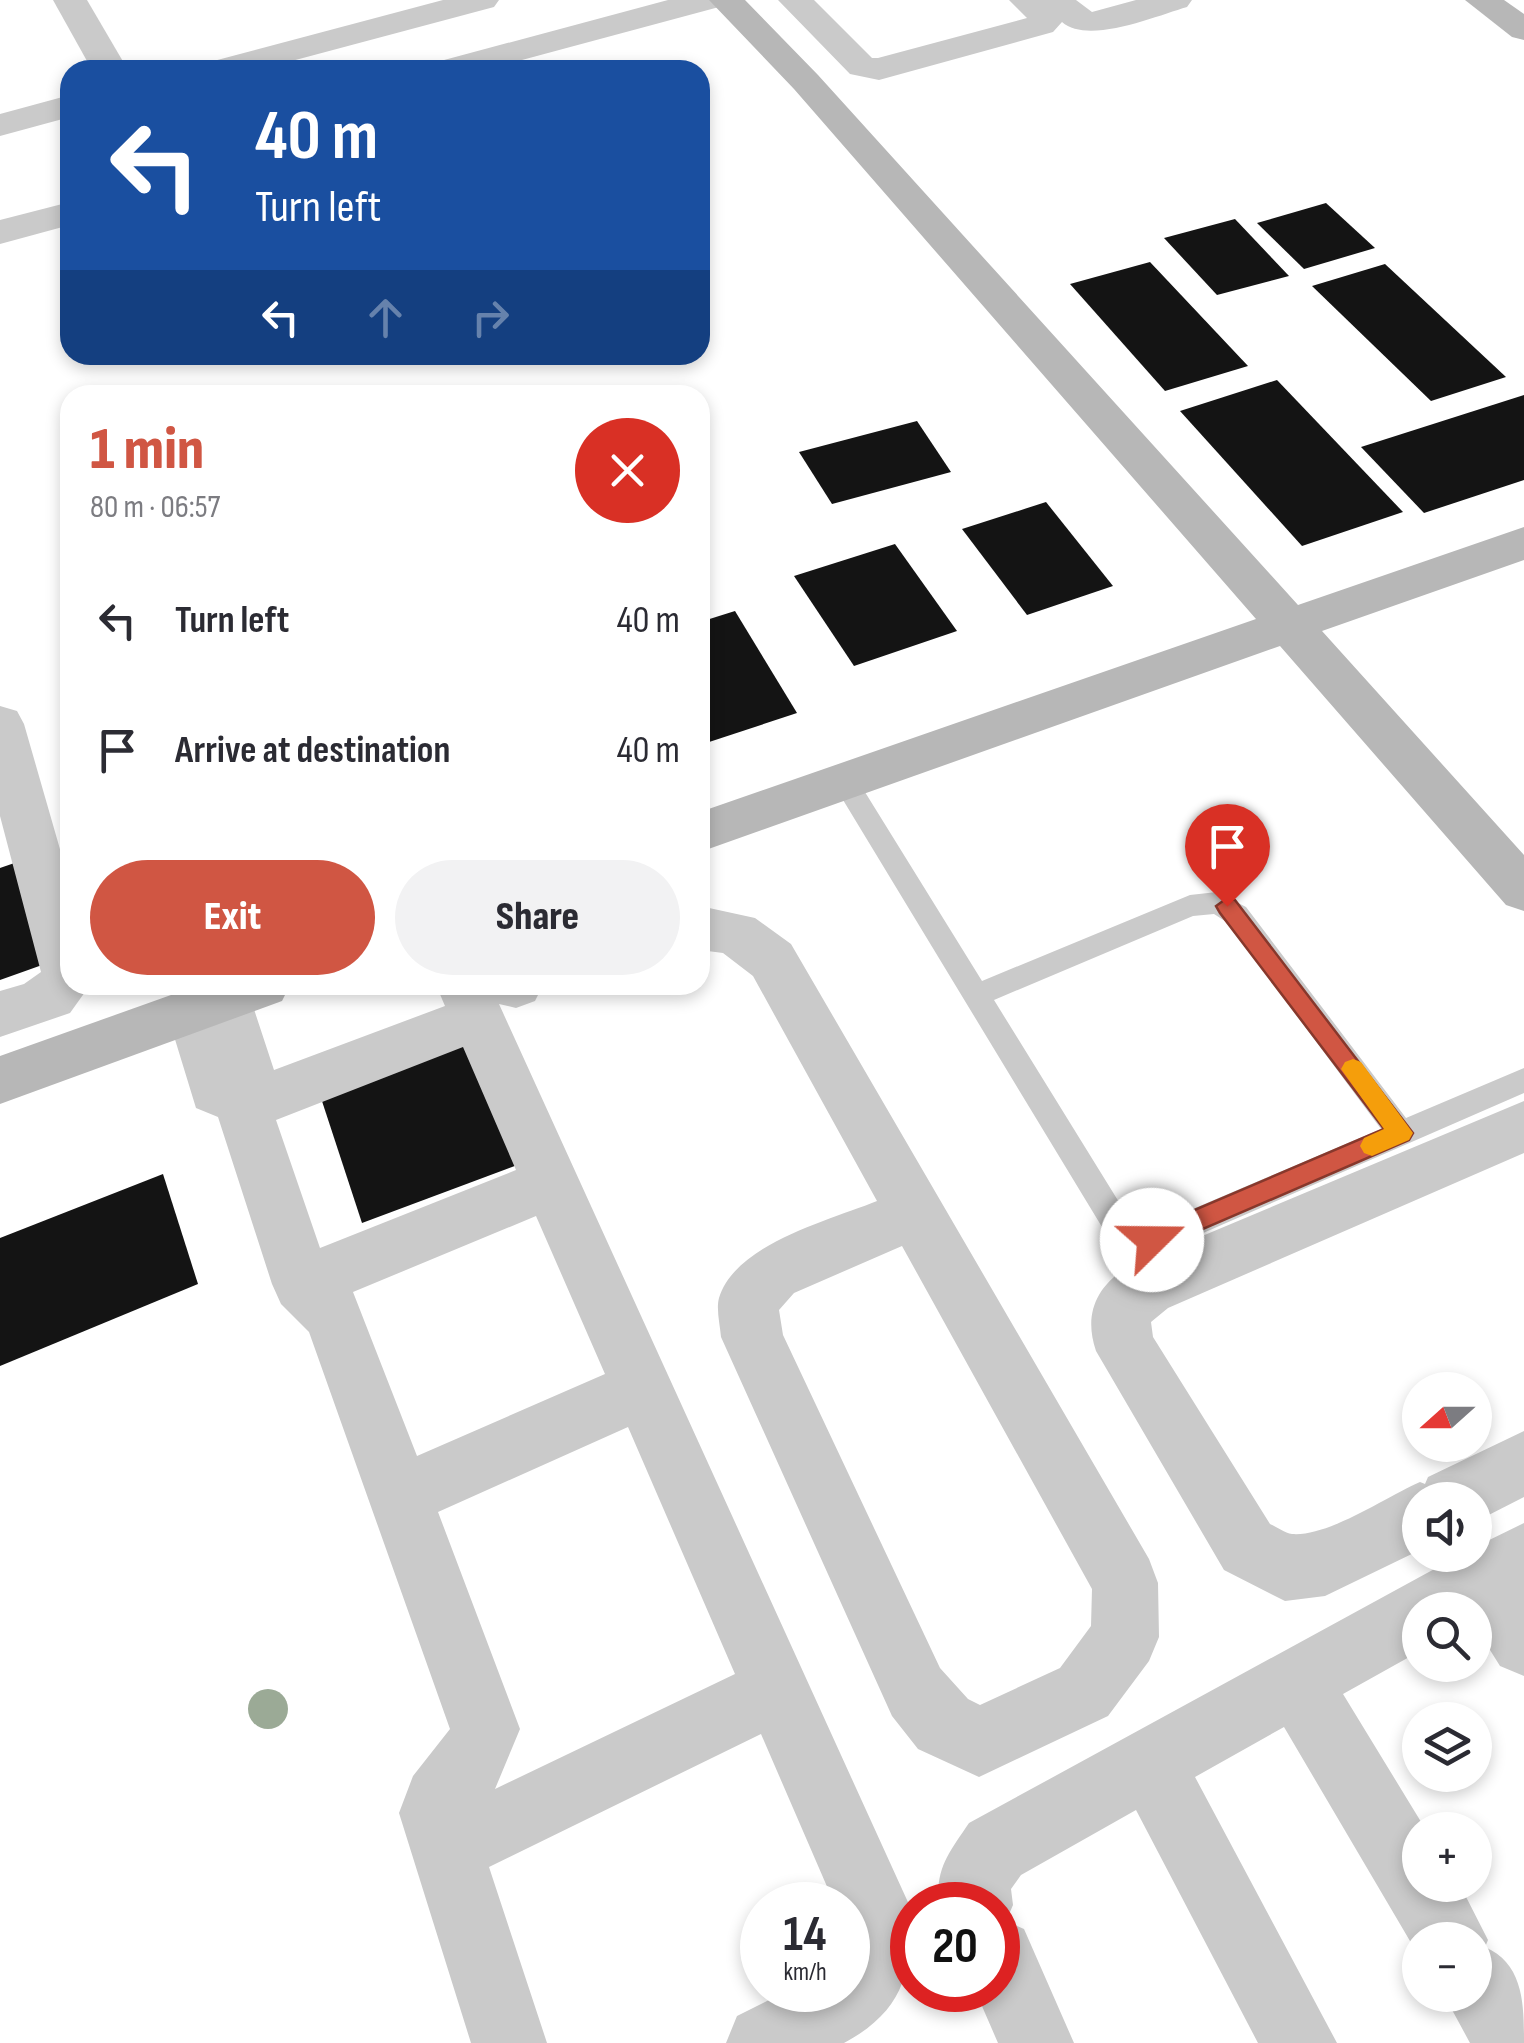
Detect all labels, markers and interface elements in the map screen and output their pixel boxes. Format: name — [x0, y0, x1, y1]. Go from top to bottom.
text: 40 m — [255, 95, 378, 179]
icon: left — [90, 100, 220, 230]
text: Turn left — [255, 180, 381, 235]
icon: left — [253, 290, 308, 345]
icon: ahead — [358, 290, 413, 345]
icon: right — [463, 290, 518, 345]
text: 1 min — [90, 414, 204, 486]
button: close — [575, 418, 680, 523]
text: 80 m · 06:57 — [90, 488, 220, 527]
icon: left — [90, 593, 145, 648]
text: Turn left — [175, 598, 289, 643]
text: 40 m — [617, 598, 680, 643]
icon: arrive — [90, 723, 145, 778]
text: Arrive at destination — [175, 728, 450, 773]
text: 40 m — [617, 728, 680, 773]
pin — [1185, 804, 1270, 907]
icon: arrive — [1200, 819, 1255, 874]
button: Exit — [90, 860, 375, 975]
button: Share — [395, 860, 680, 975]
position arrow — [1100, 1188, 1204, 1292]
north arrow — [1402, 1372, 1492, 1462]
map controls — [1402, 1372, 1492, 2012]
button: sound — [1402, 1482, 1492, 1572]
button: search — [1402, 1592, 1492, 1682]
button: layers — [1402, 1702, 1492, 1792]
button: + — [1402, 1812, 1492, 1902]
speed limit sign: 20 — [890, 1882, 1020, 2012]
text: 14 — [783, 1905, 827, 1965]
button: − — [1402, 1922, 1492, 2012]
text: km/h — [783, 1957, 827, 1988]

